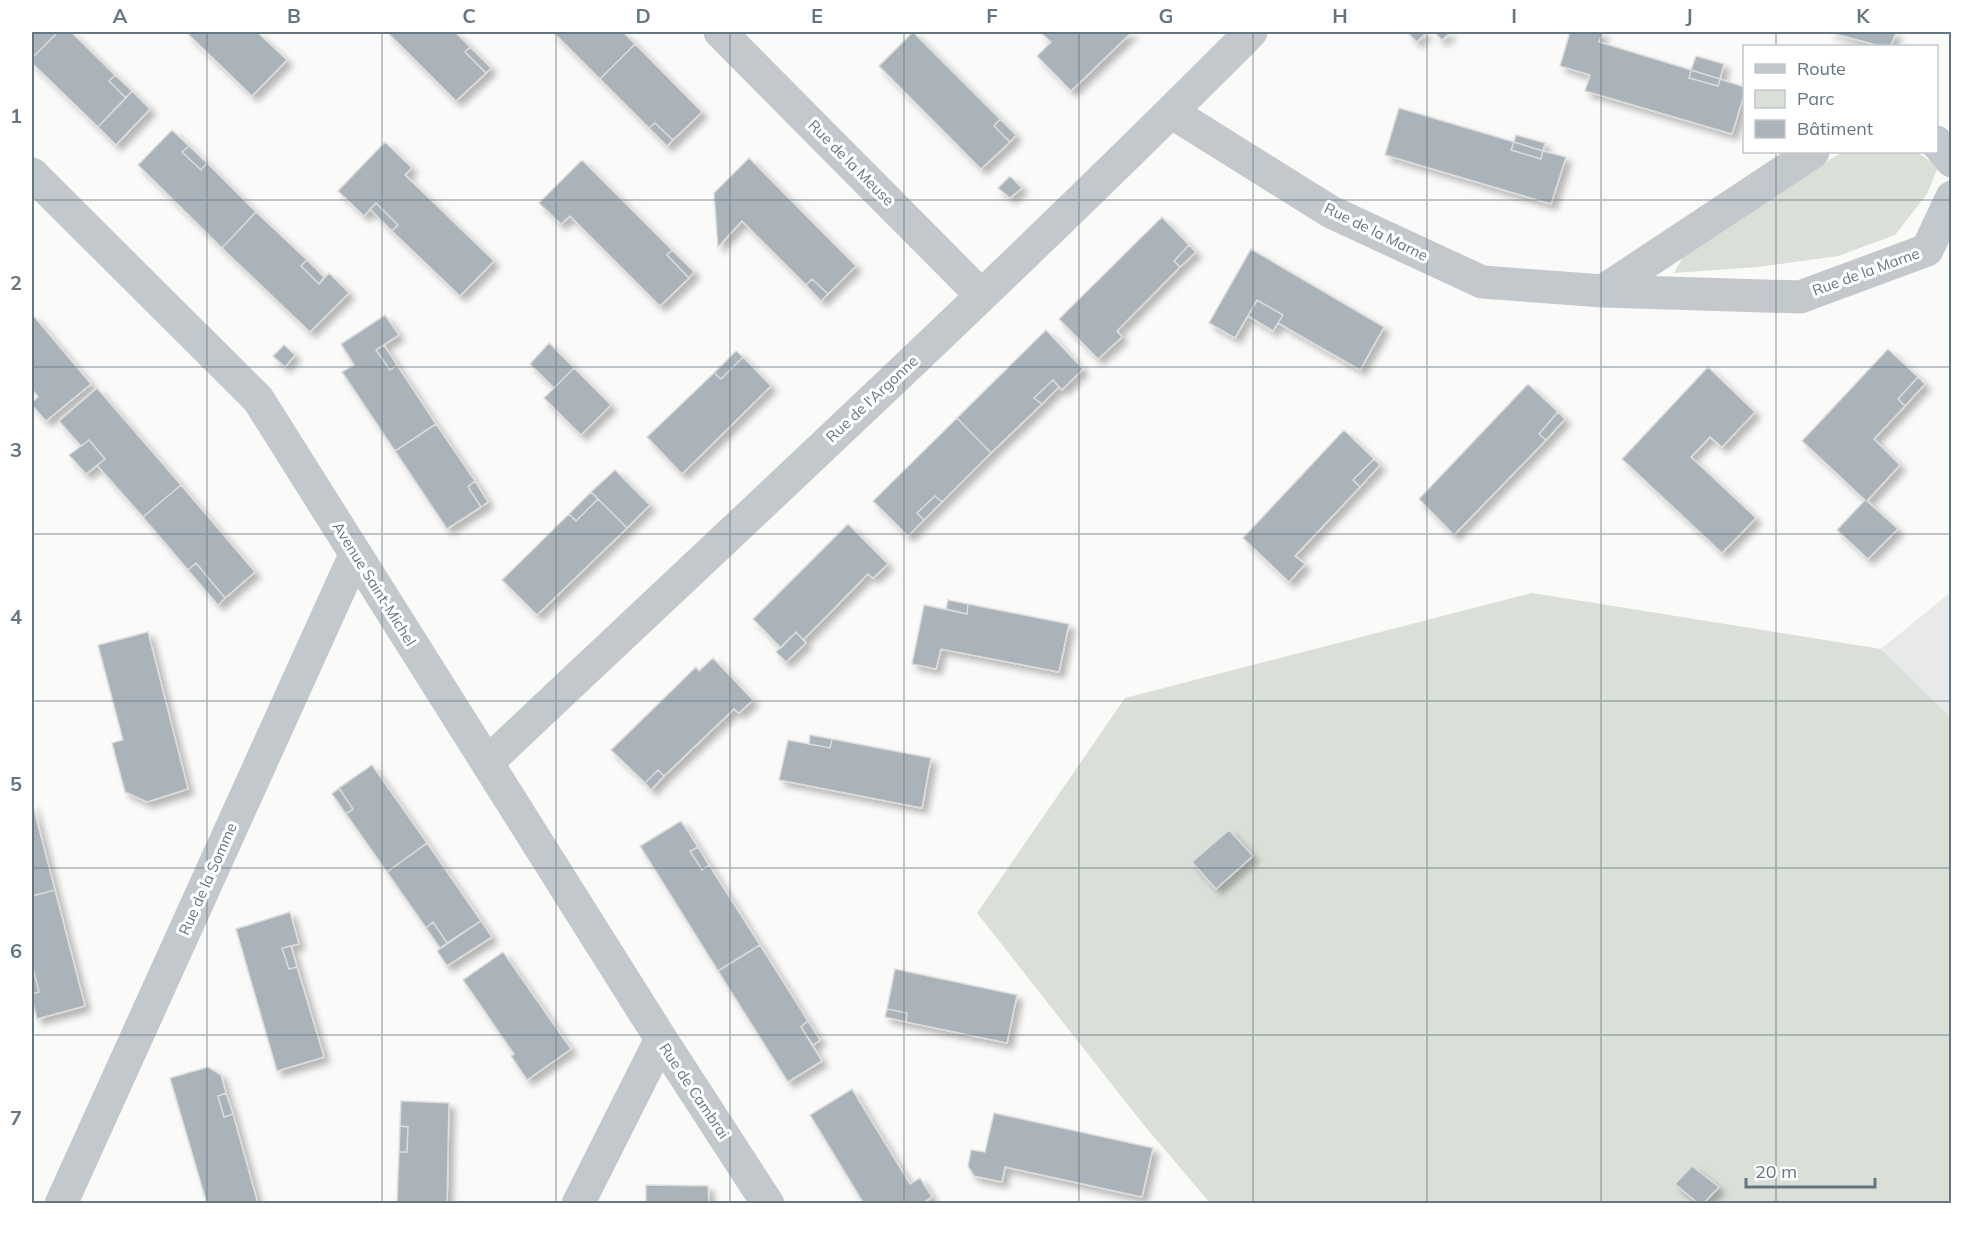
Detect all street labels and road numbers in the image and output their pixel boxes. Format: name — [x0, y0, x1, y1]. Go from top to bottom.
street label: Rue de la Meuse — [804, 116, 898, 210]
street label: Rue de la Marne — [1321, 198, 1431, 265]
street label: Rue de la Marne — [1810, 243, 1922, 300]
street label: Rue de l'Argonne — [822, 351, 922, 446]
street label: Avenue Saint-Michel — [329, 518, 420, 649]
street label: Rue de la Somme — [174, 820, 241, 938]
street label: Rue de Cambrai — [655, 1039, 733, 1142]

